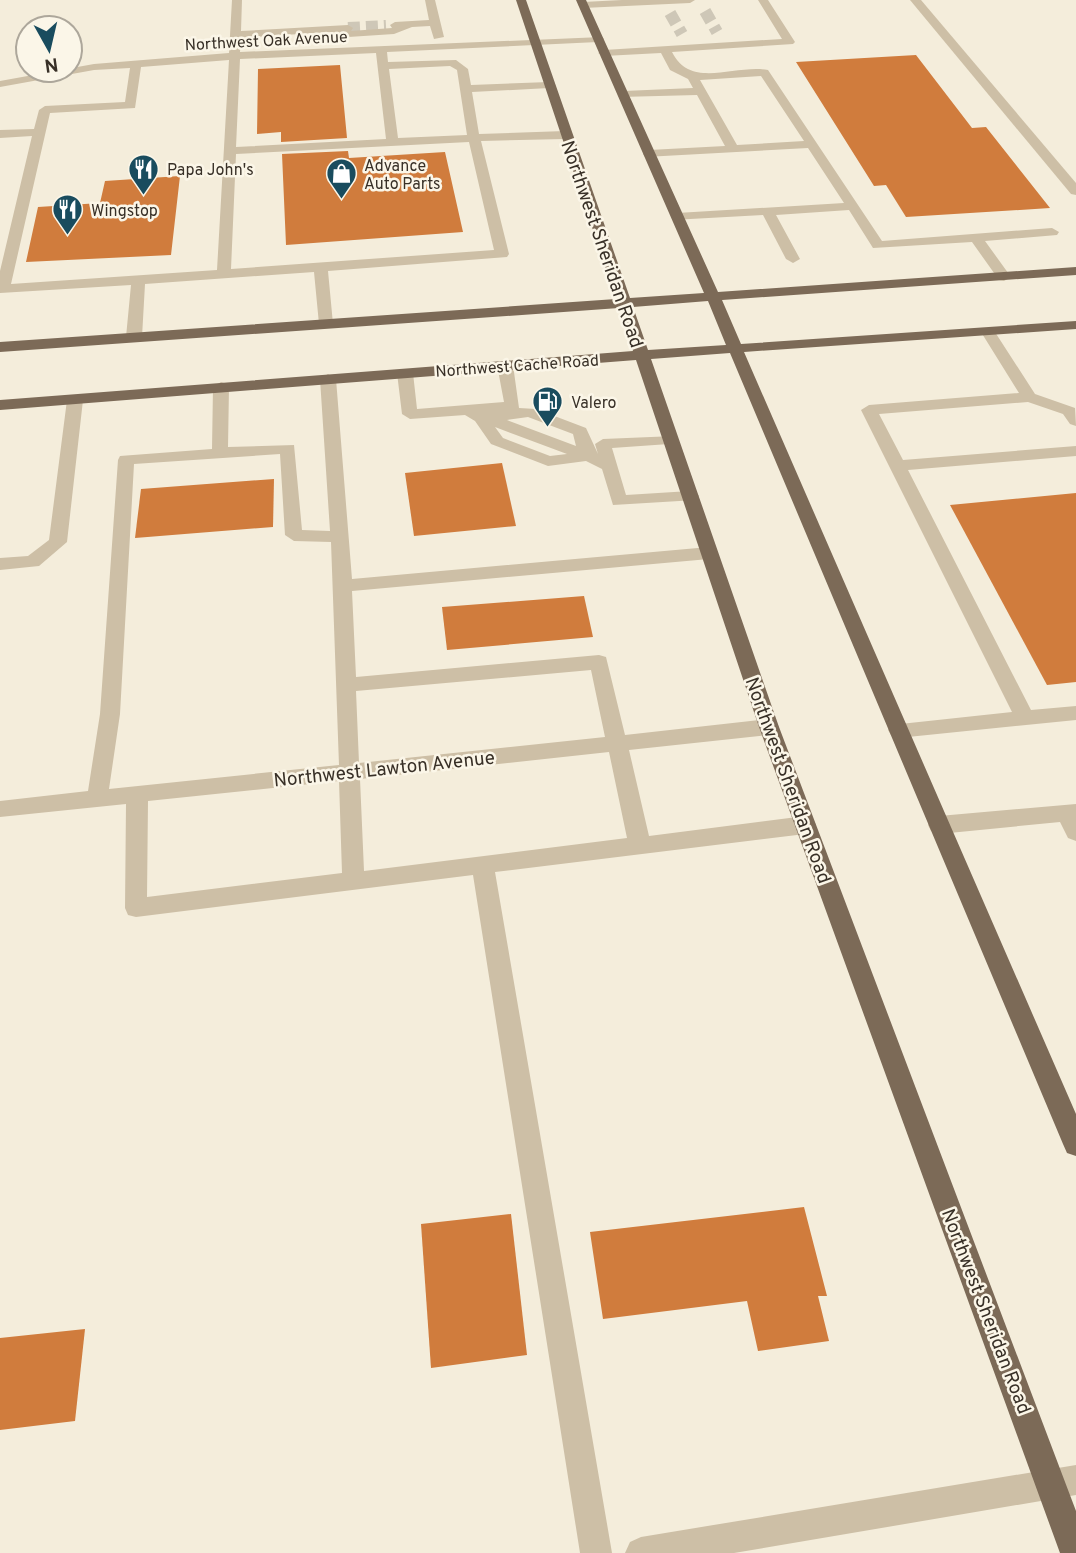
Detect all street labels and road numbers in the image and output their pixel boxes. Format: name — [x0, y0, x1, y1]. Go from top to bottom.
street label: Northwest Oak Avenue — [184, 28, 348, 56]
street label: Northwest Sheridan Road — [554, 138, 648, 352]
street label: Northwest Cache Road — [435, 351, 600, 383]
street label: Northwest Sheridan Road — [739, 674, 836, 887]
street label: Northwest Lawton Avenue — [272, 746, 496, 794]
street label: Northwest Sheridan Road — [935, 1206, 1035, 1418]

